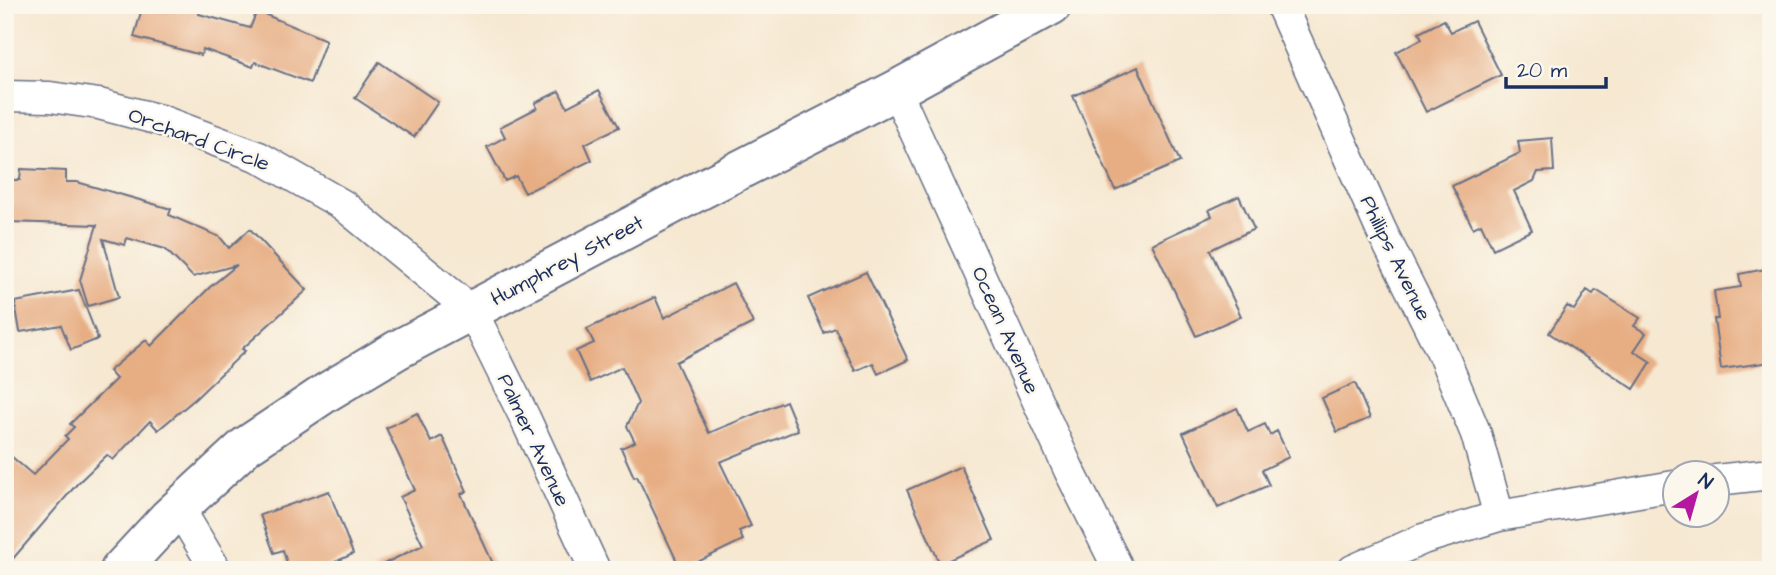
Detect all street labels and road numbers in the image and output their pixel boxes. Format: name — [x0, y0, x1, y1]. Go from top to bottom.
street label: Orchard Circle — [124, 100, 274, 178]
street label: Phillips Avenue — [1352, 191, 1438, 326]
street label: Humphrey Street — [486, 208, 650, 315]
street label: Ocean Avenue — [965, 262, 1047, 398]
street label: Palmer Avenue — [490, 369, 577, 511]

